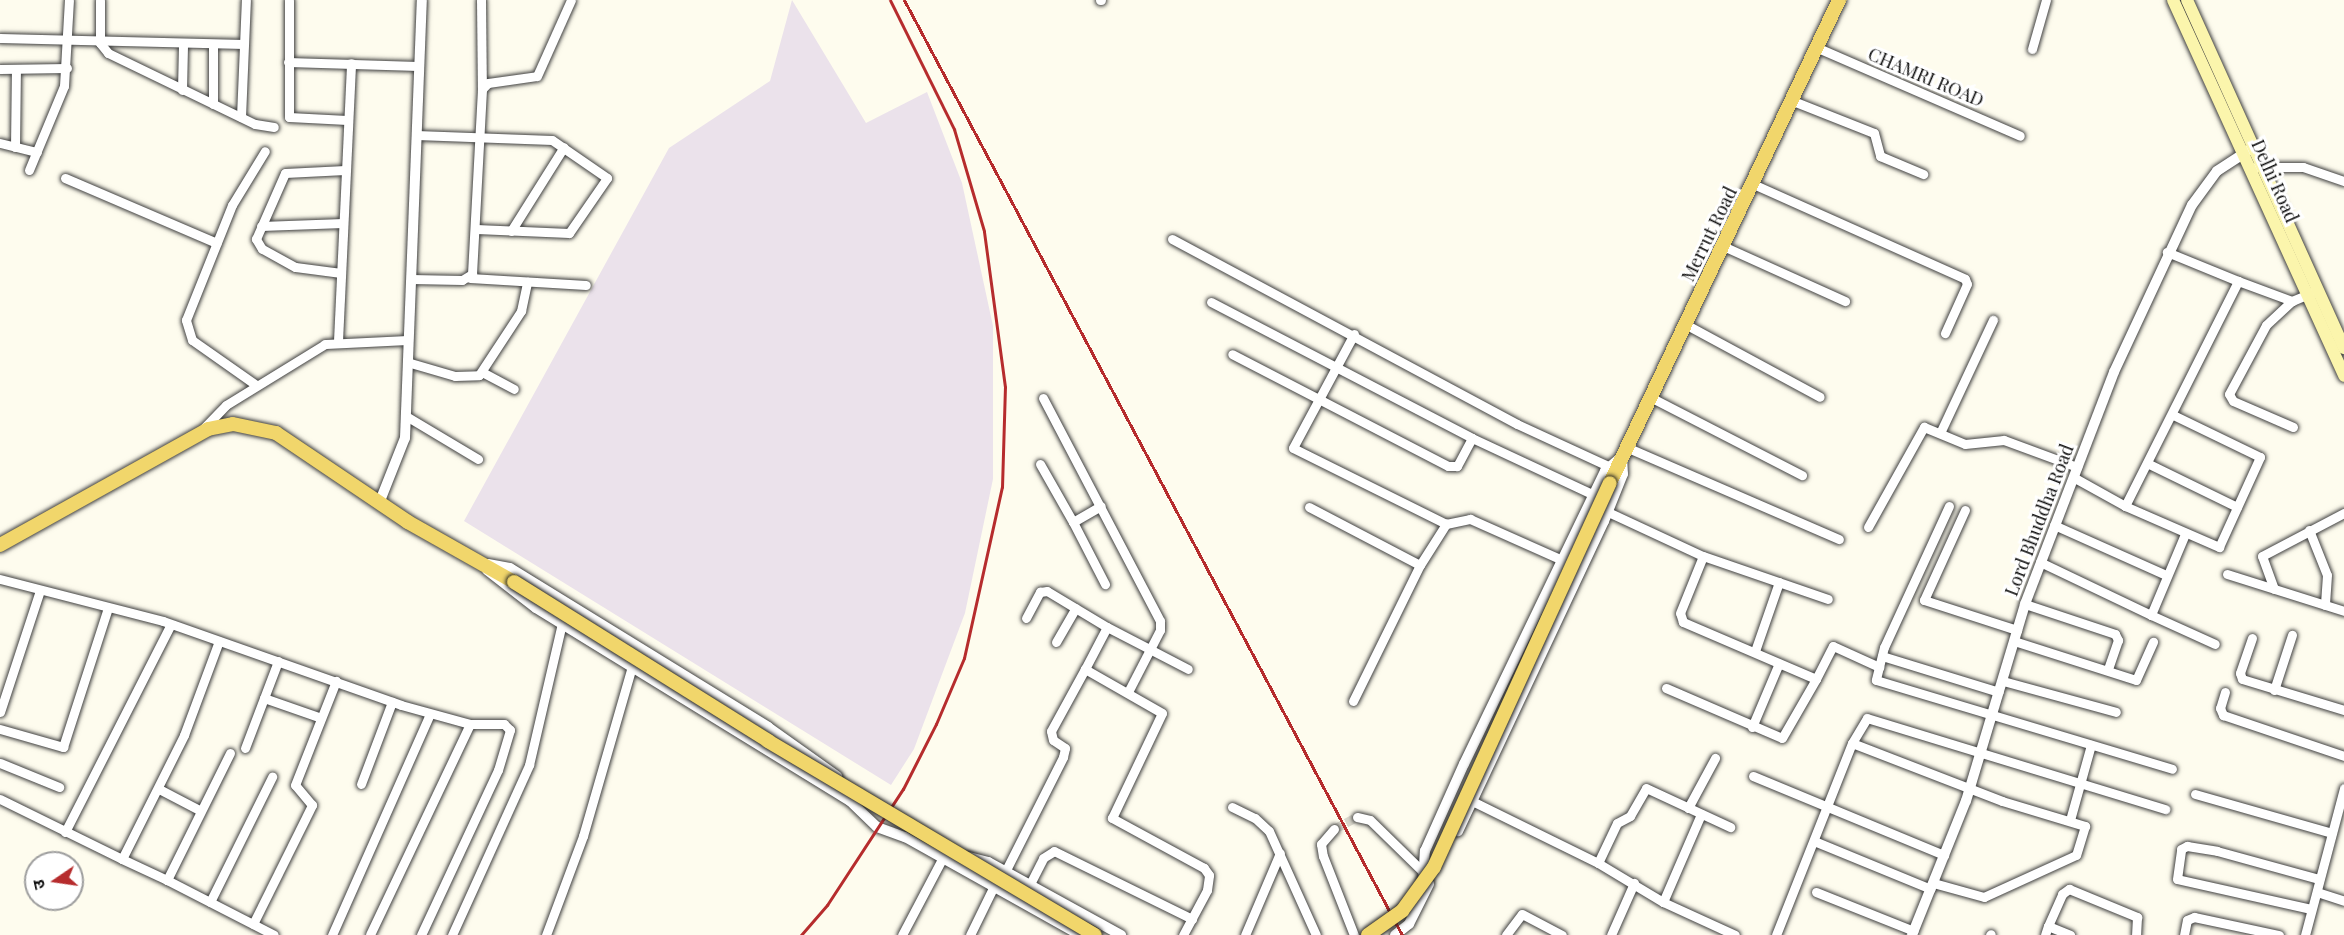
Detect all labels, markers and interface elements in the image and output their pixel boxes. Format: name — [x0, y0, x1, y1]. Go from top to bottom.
street label: CHAMRI ROAD — [1865, 43, 1987, 111]
street label: Delhi Road — [2247, 136, 2303, 226]
street label: Merrut Road — [1677, 183, 1741, 285]
street label: Lord Bhuddha Road — [2000, 441, 2078, 599]
north arrow — [24, 851, 84, 911]
text: उ — [27, 878, 49, 892]

